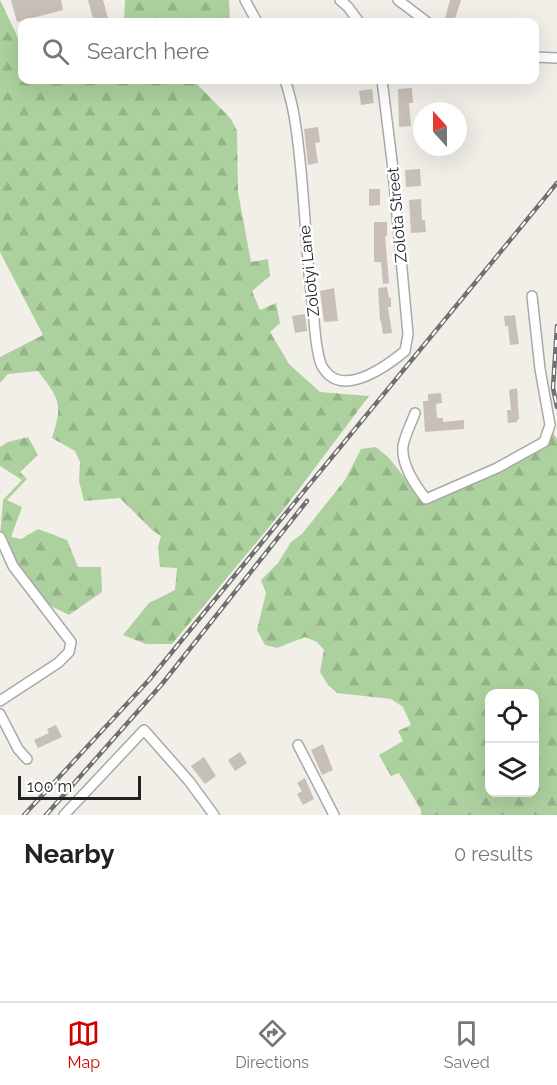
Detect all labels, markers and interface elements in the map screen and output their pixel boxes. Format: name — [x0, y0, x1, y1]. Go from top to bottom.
search box — [18, 18, 539, 84]
icon: search — [39, 35, 72, 68]
text: Search here — [87, 38, 209, 64]
north arrow — [413, 102, 467, 156]
street label: Zolota Street — [383, 166, 411, 263]
street label: Zolotyi Lane — [295, 225, 323, 317]
map controls — [485, 689, 539, 797]
button: locate — [485, 689, 539, 743]
button: layers — [485, 743, 539, 797]
scale bar — [18, 773, 141, 800]
text: 100 m — [27, 777, 72, 796]
text: Nearby — [24, 839, 114, 869]
text: 0 results — [454, 842, 533, 866]
tab: Map — [67, 1017, 100, 1072]
tab: Directions — [235, 1017, 309, 1072]
tab: Saved — [444, 1017, 490, 1072]

